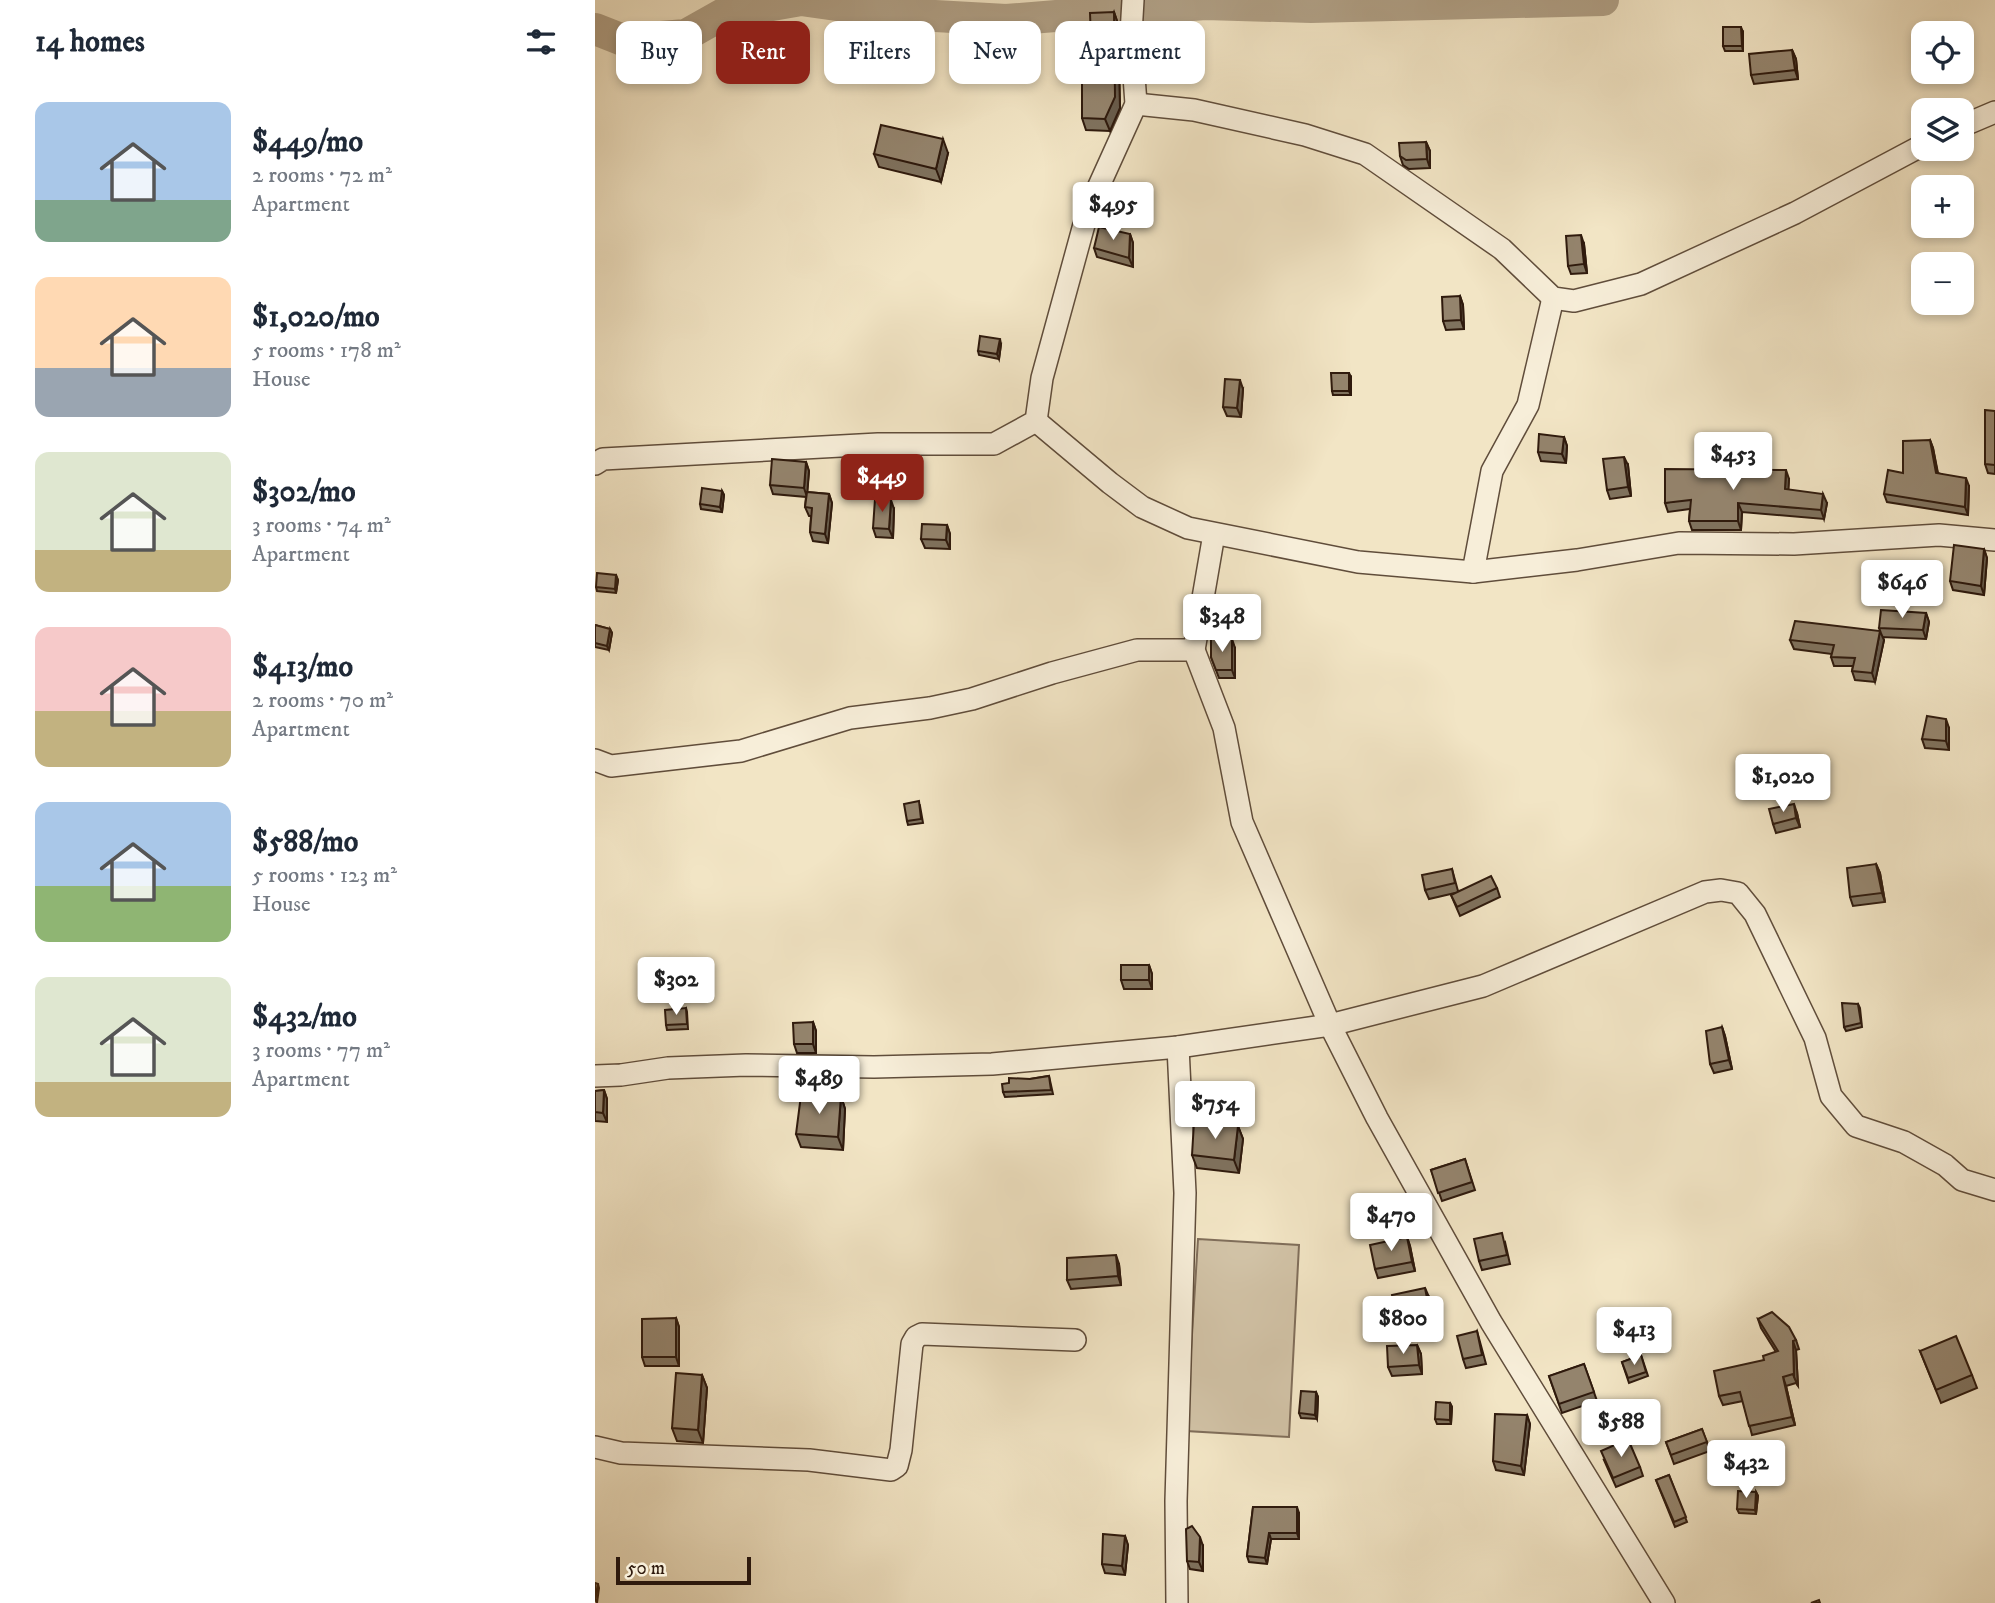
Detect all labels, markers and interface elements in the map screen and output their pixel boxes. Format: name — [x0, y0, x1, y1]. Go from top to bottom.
chip: Buy — [616, 21, 702, 84]
chip: Rent — [716, 21, 810, 84]
chip: Filters — [824, 21, 935, 84]
chip: New — [949, 21, 1041, 84]
chip: Apartment — [1055, 21, 1205, 84]
map controls — [1911, 21, 1974, 315]
button: locate — [1911, 21, 1974, 84]
icon: filters — [522, 23, 560, 61]
text: 14 homes — [35, 24, 145, 61]
button: layers — [1911, 98, 1974, 161]
text: $449/mo — [252, 124, 363, 161]
icon: home — [91, 130, 175, 214]
text: 2 rooms · 72 m² — [252, 161, 392, 190]
button: + — [1911, 175, 1974, 238]
pin: $495 — [1072, 182, 1154, 242]
text: Apartment — [252, 190, 350, 219]
text: $495 — [1089, 190, 1137, 219]
button: − — [1911, 252, 1974, 315]
text: $1,020/mo — [252, 299, 380, 336]
icon: home — [91, 305, 175, 389]
text: 5 rooms · 178 m² — [252, 336, 401, 365]
text: House — [252, 365, 310, 394]
pin: $453 — [1692, 433, 1774, 492]
text: $453 — [1710, 440, 1756, 469]
pin: $449 — [841, 454, 923, 514]
text: $449 — [857, 462, 907, 491]
text: $302/mo — [252, 474, 356, 511]
icon: home — [91, 480, 175, 564]
text: 3 rooms · 74 m² — [252, 511, 391, 540]
text: Apartment — [252, 540, 350, 569]
pin: $646 — [1861, 560, 1943, 620]
text: $646 — [1877, 568, 1927, 597]
pin: $348 — [1181, 594, 1263, 654]
text: $348 — [1199, 602, 1245, 631]
text: $413/mo — [252, 649, 353, 686]
icon: home — [91, 655, 175, 739]
text: 2 rooms · 70 m² — [252, 686, 393, 715]
text: Apartment — [252, 715, 350, 744]
pin: $1,020 — [1726, 754, 1840, 814]
text: $1,020 — [1751, 762, 1815, 791]
text: $588/mo — [252, 824, 358, 861]
icon: home — [91, 830, 175, 914]
text: 5 rooms · 123 m² — [252, 861, 397, 890]
text: House — [252, 890, 310, 919]
pin: $302 — [635, 958, 717, 1017]
text: $302 — [654, 965, 698, 994]
text: $432/mo — [252, 999, 357, 1036]
icon: home — [91, 1005, 175, 1089]
text: 3 rooms · 77 m² — [252, 1036, 390, 1065]
pin: $489 — [778, 1056, 860, 1116]
text: $489 — [795, 1064, 843, 1093]
text: Apartment — [252, 1065, 350, 1094]
pin: $754 — [1174, 1082, 1256, 1141]
text: $754 — [1191, 1089, 1239, 1118]
pin: $470 — [1350, 1194, 1432, 1253]
text: $470 — [1366, 1201, 1416, 1230]
pin: $800 — [1362, 1296, 1444, 1356]
text: $800 — [1379, 1304, 1427, 1333]
pin: $413 — [1593, 1308, 1675, 1367]
text: $413 — [1613, 1315, 1655, 1344]
pin: $588 — [1580, 1400, 1662, 1459]
text: $588 — [1598, 1407, 1644, 1436]
pin: $432 — [1705, 1440, 1787, 1500]
text: $432 — [1723, 1448, 1769, 1477]
scale bar — [616, 1554, 751, 1586]
text: 50 m — [627, 1557, 665, 1580]

